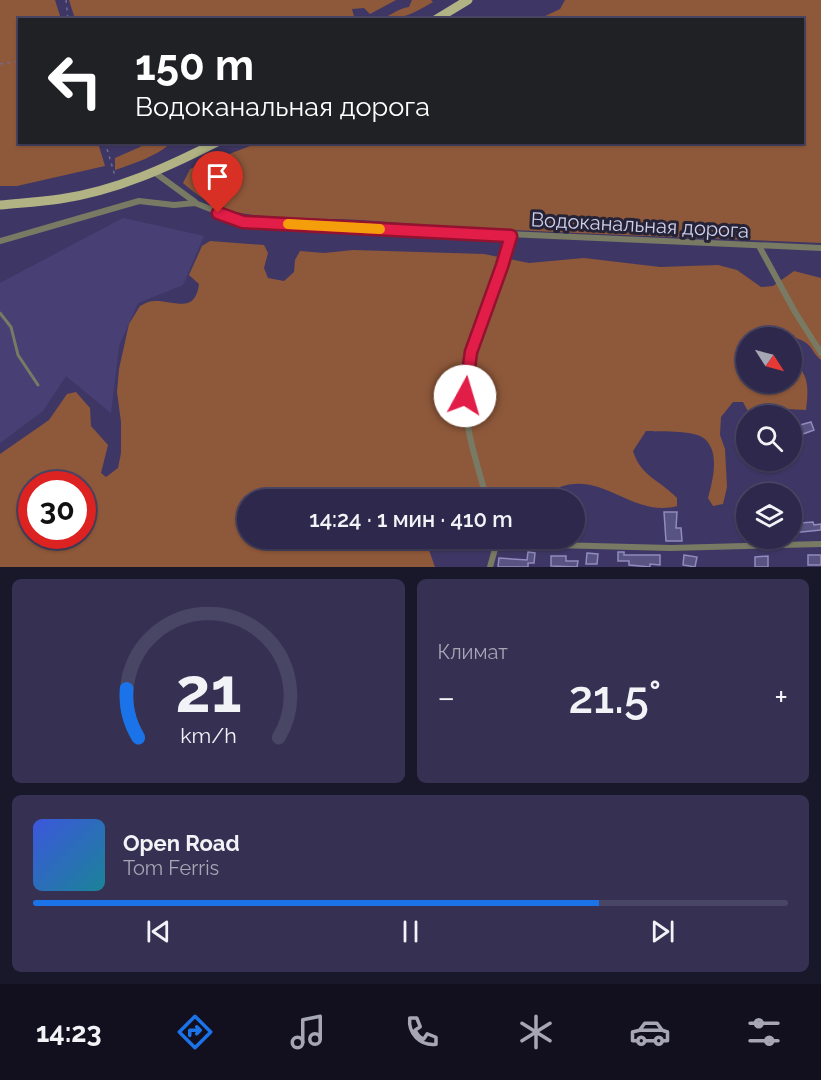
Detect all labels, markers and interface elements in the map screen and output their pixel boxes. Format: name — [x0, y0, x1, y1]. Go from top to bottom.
text: 150 m — [135, 41, 254, 90]
icon: left — [36, 42, 114, 120]
text: Водоканальная дорога — [135, 91, 430, 122]
pin — [192, 151, 243, 213]
icon: arrive — [201, 160, 234, 193]
street label: Водоканальная дорога — [530, 207, 750, 243]
north arrow — [736, 327, 802, 393]
map controls — [736, 327, 802, 549]
position arrow — [433, 364, 497, 428]
button: search — [736, 405, 802, 471]
speed limit sign: 30 — [18, 471, 96, 549]
button: layers — [736, 483, 802, 549]
text: 14:24 · 1 мин · 410 m — [309, 506, 513, 532]
text: Климат — [438, 640, 508, 664]
text: 21 — [175, 653, 241, 727]
text: 21.5° — [568, 671, 661, 724]
text: − — [438, 678, 455, 717]
text: + — [774, 678, 788, 717]
text: km/h — [180, 723, 237, 748]
text: Open Road — [123, 830, 240, 856]
text: Tom Ferris — [123, 856, 219, 880]
icon: previous — [142, 915, 175, 948]
icon: pause — [394, 915, 427, 948]
icon: next — [646, 915, 679, 948]
icon: directions — [174, 1011, 216, 1053]
icon: music — [287, 1011, 329, 1053]
icon: phone — [401, 1011, 443, 1053]
icon: climate — [515, 1011, 557, 1053]
icon: car — [629, 1011, 671, 1053]
icon: filters — [743, 1011, 785, 1053]
text: 14:23 — [36, 1017, 102, 1048]

